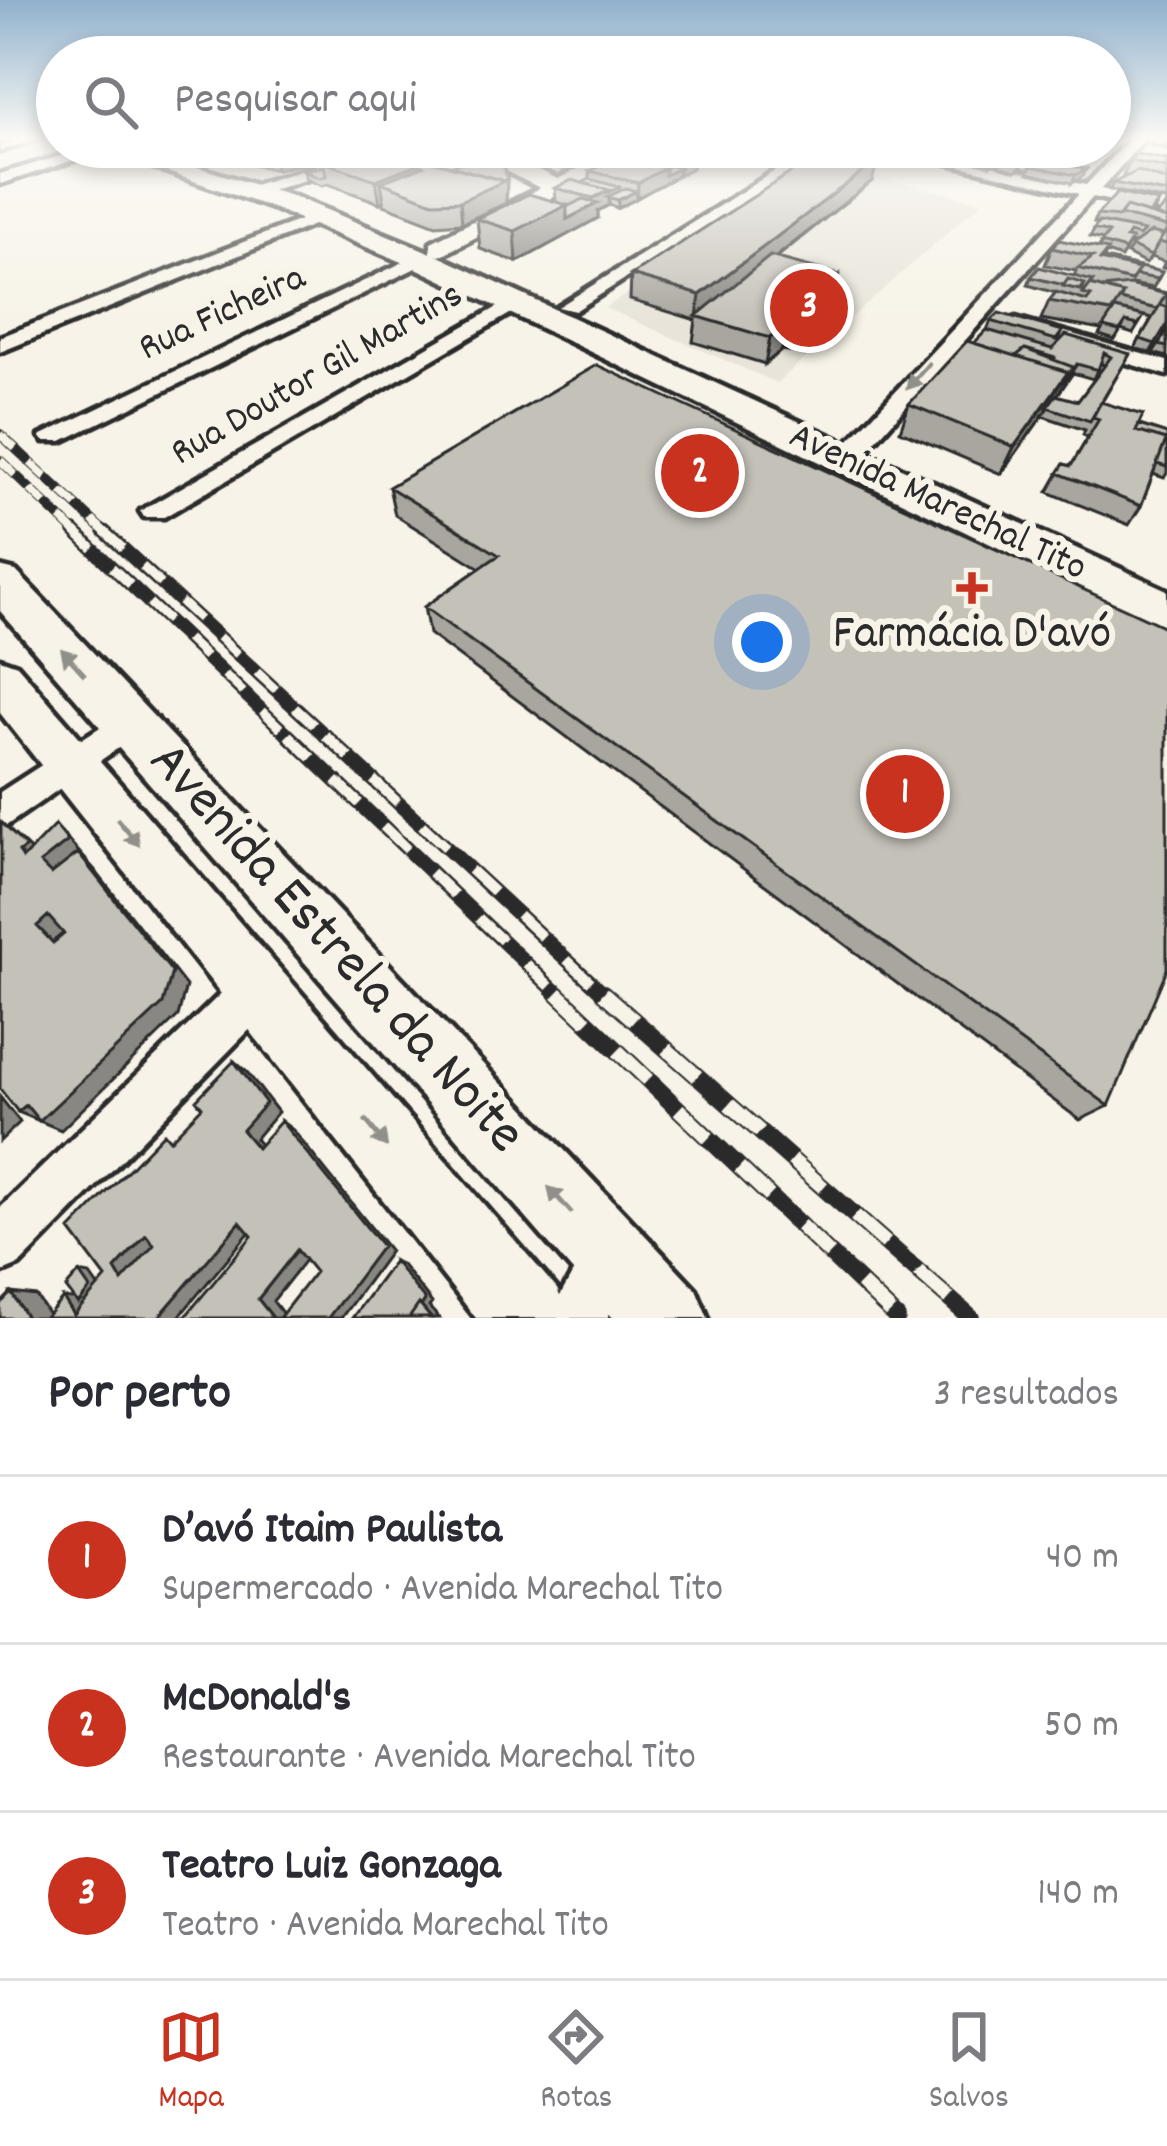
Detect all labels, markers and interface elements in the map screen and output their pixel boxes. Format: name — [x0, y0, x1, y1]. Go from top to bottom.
search box — [36, 36, 1131, 168]
icon: search — [78, 69, 144, 135]
text: Pesquisar aqui — [174, 70, 417, 134]
street label: Rua Ficheira — [131, 252, 316, 378]
pin: 3 — [770, 263, 848, 353]
street label: Rua Doutor Gil Martins — [162, 270, 474, 482]
one-way arrow — [906, 361, 932, 391]
street label: Avenida Marechal Tito — [779, 411, 1095, 597]
pin: 2 — [661, 428, 739, 518]
marker: Farmácia D'avó — [959, 575, 985, 601]
place label: Farmácia D'avó — [833, 602, 1111, 671]
your location — [732, 612, 792, 672]
one-way arrow — [60, 648, 87, 677]
street label: Avenida Estrela da Noite — [126, 726, 542, 1174]
pin: 1 — [866, 749, 944, 839]
one-way arrow — [115, 817, 141, 848]
one-way arrow — [363, 1118, 389, 1149]
one-way arrow — [547, 1186, 575, 1215]
text: Por perto — [48, 1360, 231, 1432]
text: 3 resultados — [934, 1369, 1119, 1424]
text: D’avó Itaim Paulista — [162, 1500, 502, 1564]
text: 1 — [83, 1532, 91, 1587]
text: 40 m — [1046, 1532, 1119, 1587]
text: Supermercado · Avenida Marechal Tito — [162, 1564, 723, 1619]
text: McDonald's — [162, 1668, 351, 1732]
text: 2 — [78, 1700, 96, 1755]
text: 50 m — [1044, 1700, 1119, 1755]
text: Restaurante · Avenida Marechal Tito — [162, 1732, 696, 1787]
text: Teatro Luiz Gonzaga — [162, 1836, 501, 1900]
text: 3 — [78, 1868, 96, 1923]
text: 140 m — [1037, 1868, 1119, 1923]
text: Teatro · Avenida Marechal Tito — [162, 1900, 609, 1955]
tab: Mapa — [158, 2004, 224, 2123]
tab: Rotas — [540, 2004, 613, 2123]
tab: Salvos — [929, 2004, 1009, 2123]

